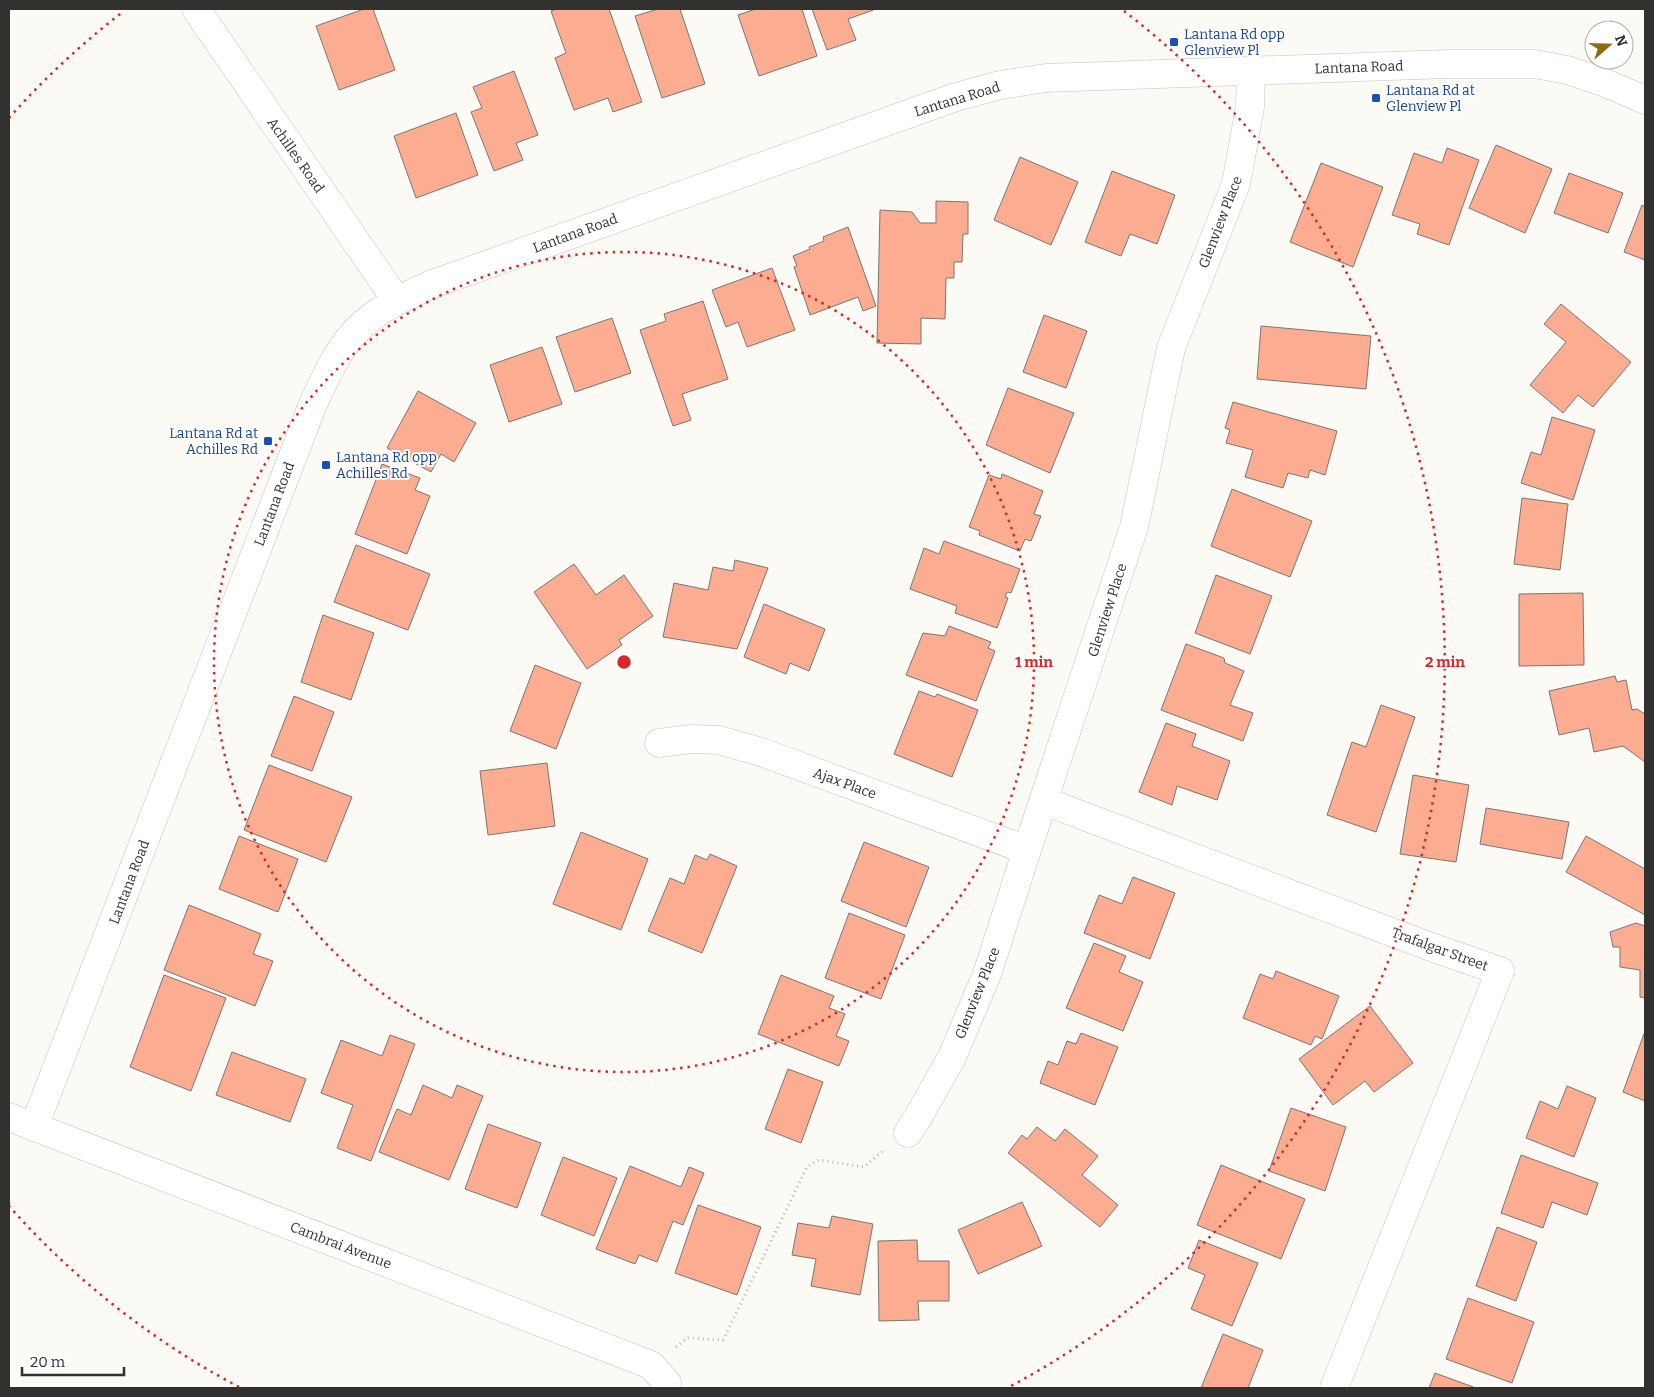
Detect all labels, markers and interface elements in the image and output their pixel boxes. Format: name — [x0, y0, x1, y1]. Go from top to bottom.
north arrow — [1584, 20, 1634, 70]
place label: Lantana Rd opp Glenview Pl — [1184, 26, 1285, 59]
text: N — [1611, 33, 1631, 49]
marker: Lantana Rd opp Glenview Pl — [1168, 36, 1180, 48]
street label: Lantana Road — [1314, 57, 1404, 78]
street label: Lantana Road — [912, 78, 1002, 121]
place label: Lantana Rd at Glenview Pl — [1386, 82, 1475, 115]
marker: Lantana Rd at Glenview Pl — [1370, 92, 1382, 104]
street label: Achilles Road — [264, 115, 328, 196]
street label: Glenview Place — [1195, 174, 1246, 271]
street label: Lantana Road — [530, 210, 620, 257]
place label: Lantana Rd at Achilles Rd — [169, 425, 258, 458]
marker: Lantana Rd at Achilles Rd — [262, 435, 274, 447]
place label: Lantana Rd opp Achilles Rd — [336, 449, 437, 482]
marker: Lantana Rd opp Achilles Rd — [320, 459, 332, 471]
street label: Lantana Road — [251, 460, 298, 549]
street label: Glenview Place — [1084, 561, 1131, 659]
centre of rings — [615, 653, 633, 671]
text: 1 min — [1015, 653, 1053, 671]
text: 2 min — [1425, 653, 1465, 671]
street label: Ajax Place — [811, 764, 879, 803]
street label: Lantana Road — [106, 838, 153, 927]
street label: Trafalgar Street — [1389, 924, 1490, 975]
street label: Glenview Place — [951, 945, 1004, 1042]
street label: Cambrai Avenue — [288, 1218, 394, 1273]
scale bar — [22, 1344, 125, 1376]
text: 20 m — [30, 1353, 66, 1371]

